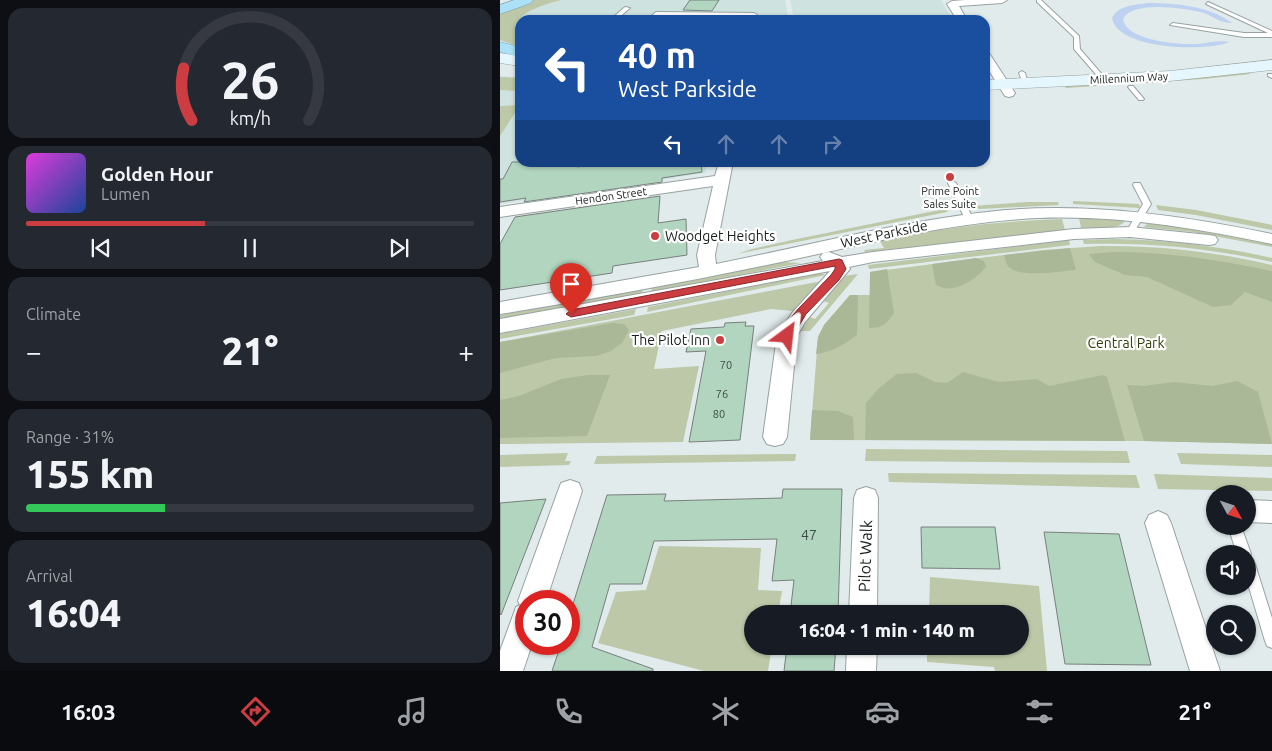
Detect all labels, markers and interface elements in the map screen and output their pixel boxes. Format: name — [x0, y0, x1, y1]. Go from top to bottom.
icon: left — [535, 35, 600, 100]
text: 40 m — [618, 35, 696, 75]
text: 26 — [221, 51, 279, 109]
street label: Millennium Way — [1089, 70, 1169, 86]
text: West Parkside — [618, 76, 757, 101]
text: km/h — [229, 108, 271, 128]
icon: left — [659, 130, 687, 158]
icon: ahead — [712, 130, 740, 158]
icon: ahead — [765, 130, 793, 158]
icon: right — [818, 130, 846, 158]
text: Golden Hour — [101, 163, 213, 185]
marker: Prime Point Sales Suite — [944, 171, 956, 183]
text: Lumen — [101, 185, 150, 203]
street label: Hendon Street — [574, 185, 648, 207]
place label: Prime Point Sales Suite — [921, 185, 980, 210]
street label: West Parkside — [839, 217, 929, 251]
place label: Woodget Heights — [665, 228, 775, 244]
marker: Woodget Heights — [649, 230, 661, 242]
icon: previous — [87, 234, 115, 262]
icon: pause — [236, 234, 264, 262]
icon: next — [385, 234, 413, 262]
pin — [550, 263, 592, 314]
icon: arrive — [557, 270, 585, 298]
text: Climate — [26, 305, 81, 323]
position arrow — [760, 309, 812, 361]
text: 21° — [222, 330, 278, 372]
place label: The Pilot Inn — [631, 332, 710, 348]
marker: The Pilot Inn — [714, 334, 726, 346]
park label: Central Park — [1088, 335, 1164, 351]
text: − — [26, 336, 42, 367]
text: + — [458, 336, 474, 367]
house number: 70 — [720, 359, 732, 371]
house number: 76 — [716, 388, 728, 400]
house number: 80 — [713, 408, 725, 420]
text: Range · 31% — [26, 428, 114, 446]
text: 155 km — [26, 453, 154, 495]
north arrow — [1206, 485, 1256, 535]
map controls — [1206, 485, 1256, 655]
street label: Pilot Walk — [855, 520, 875, 592]
house number: 47 — [801, 527, 817, 543]
button: sound — [1206, 545, 1256, 595]
text: Arrival — [26, 567, 73, 585]
speed limit sign: 30 — [515, 590, 580, 655]
text: 16:04 — [26, 592, 121, 634]
button: search — [1206, 605, 1256, 655]
text: 16:04 · 1 min · 140 m — [798, 619, 975, 641]
icon: directions — [238, 694, 273, 729]
icon: music — [395, 694, 430, 729]
icon: phone — [551, 694, 586, 729]
icon: climate — [708, 694, 743, 729]
icon: car — [865, 694, 900, 729]
icon: filters — [1022, 694, 1057, 729]
text: 16:03 — [61, 699, 116, 724]
text: 21° — [1178, 699, 1211, 724]

